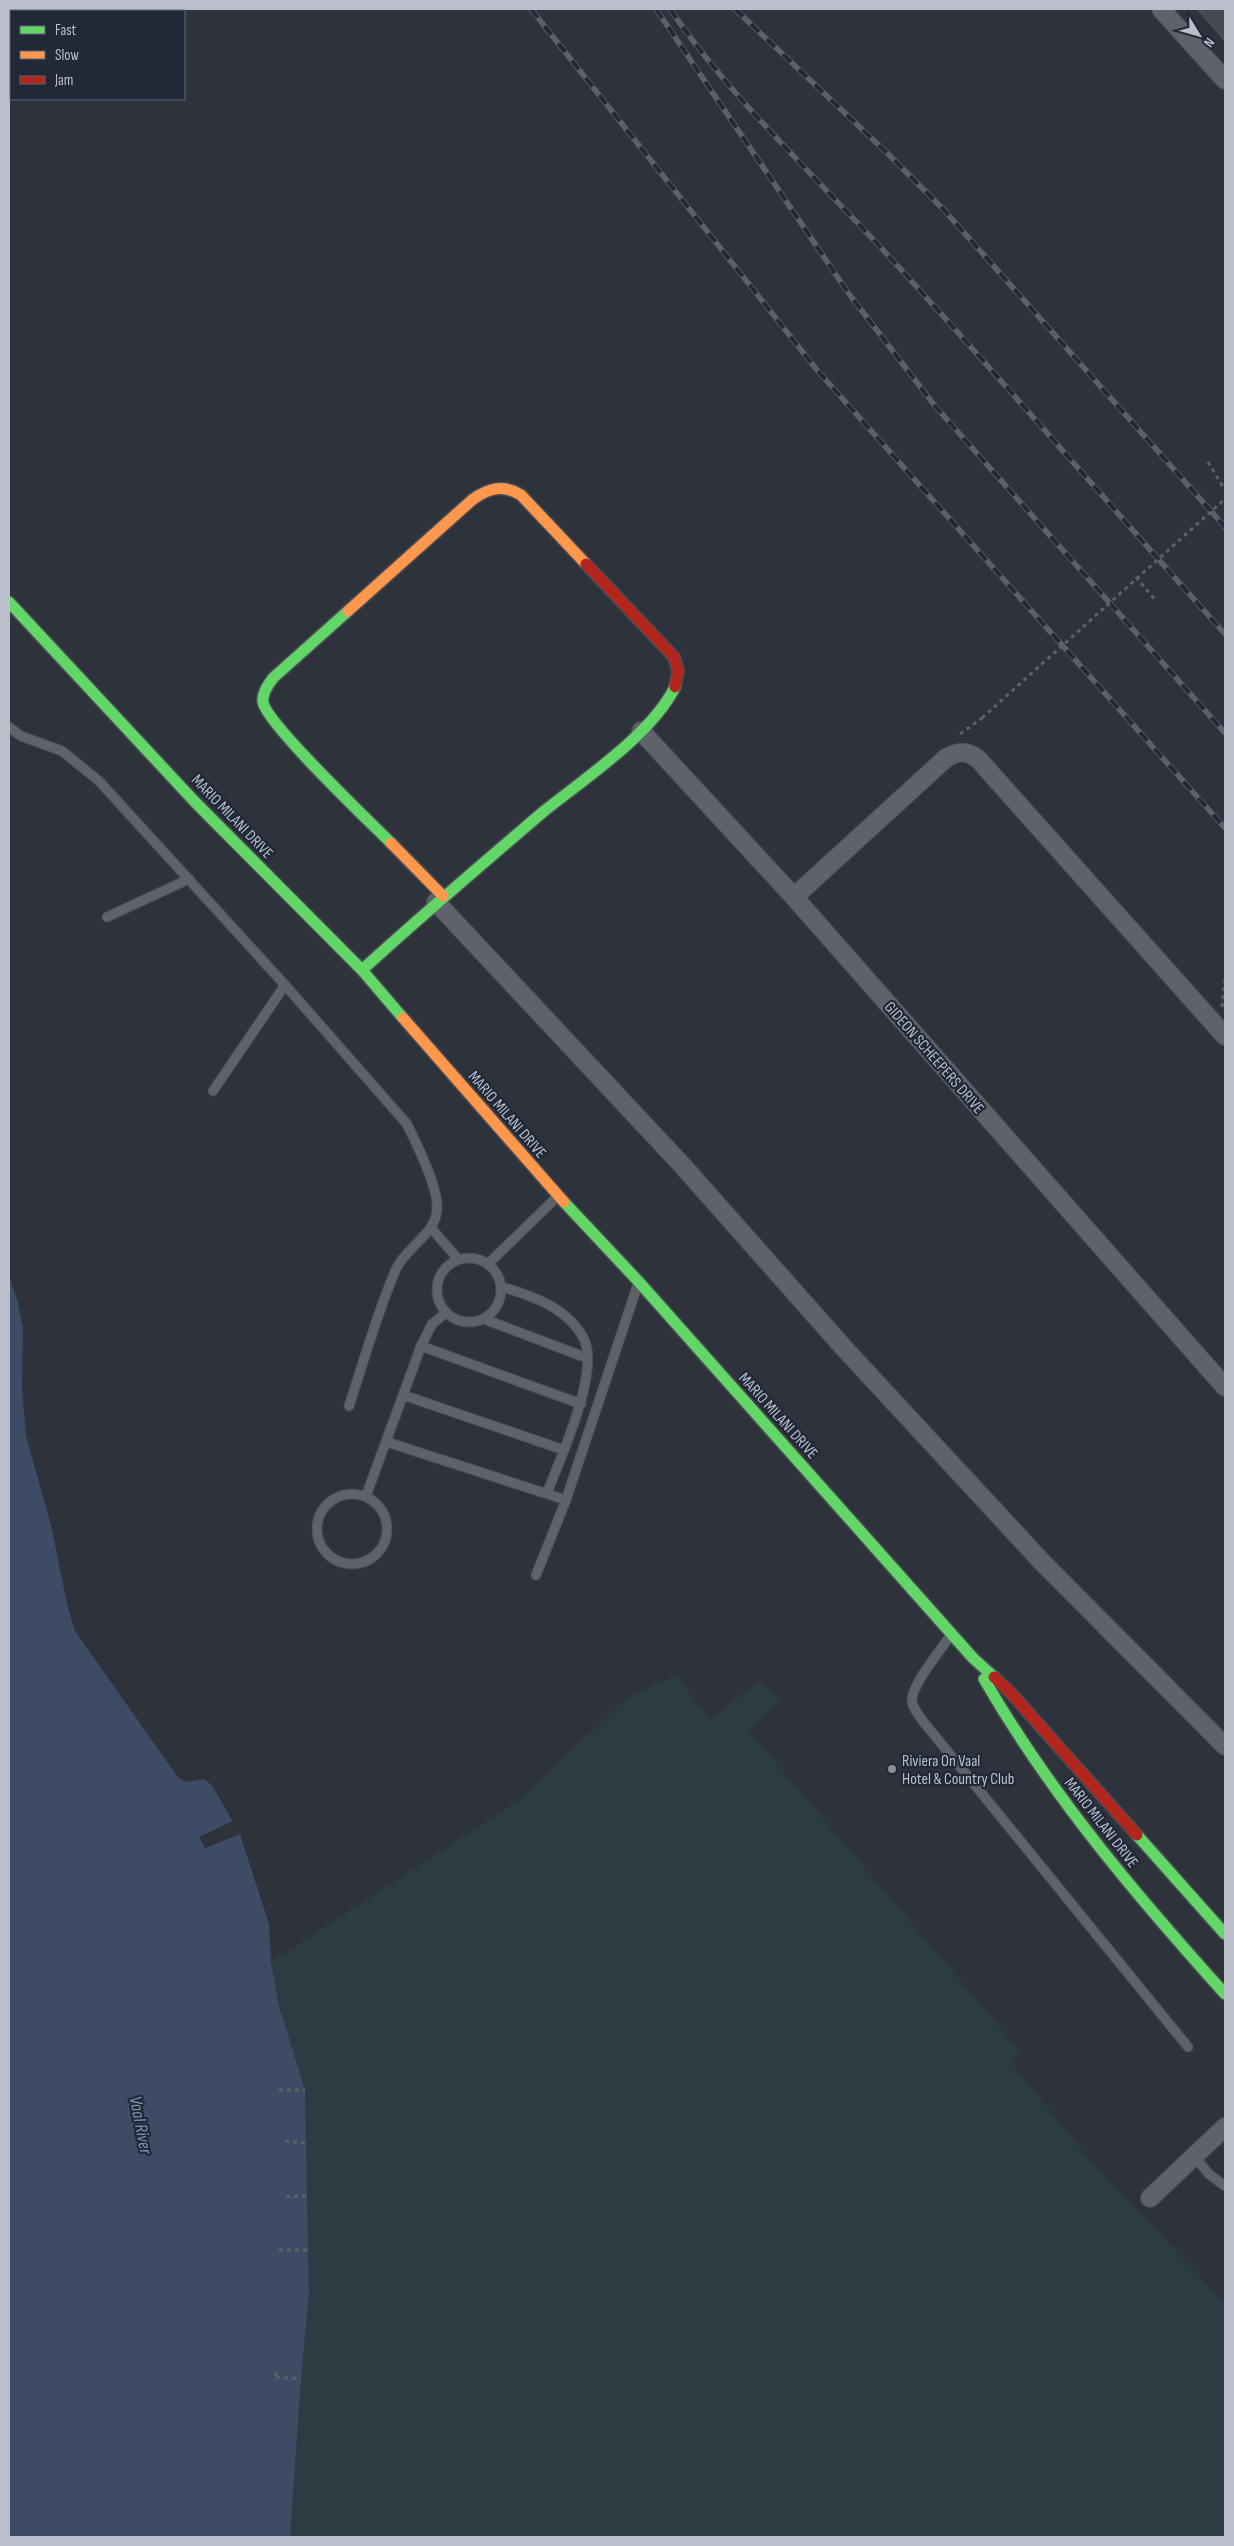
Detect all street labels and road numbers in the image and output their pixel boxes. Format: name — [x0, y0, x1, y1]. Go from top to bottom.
street label: MARIO MILANI DRIVE — [187, 771, 277, 863]
street label: GIDEON SCHEEPERS DRIVE — [880, 998, 988, 1118]
street label: MARIO MILANI DRIVE — [464, 1068, 550, 1162]
street label: MARIO MILANI DRIVE — [734, 1369, 822, 1463]
street label: MARIO MILANI DRIVE — [1060, 1774, 1142, 1872]

